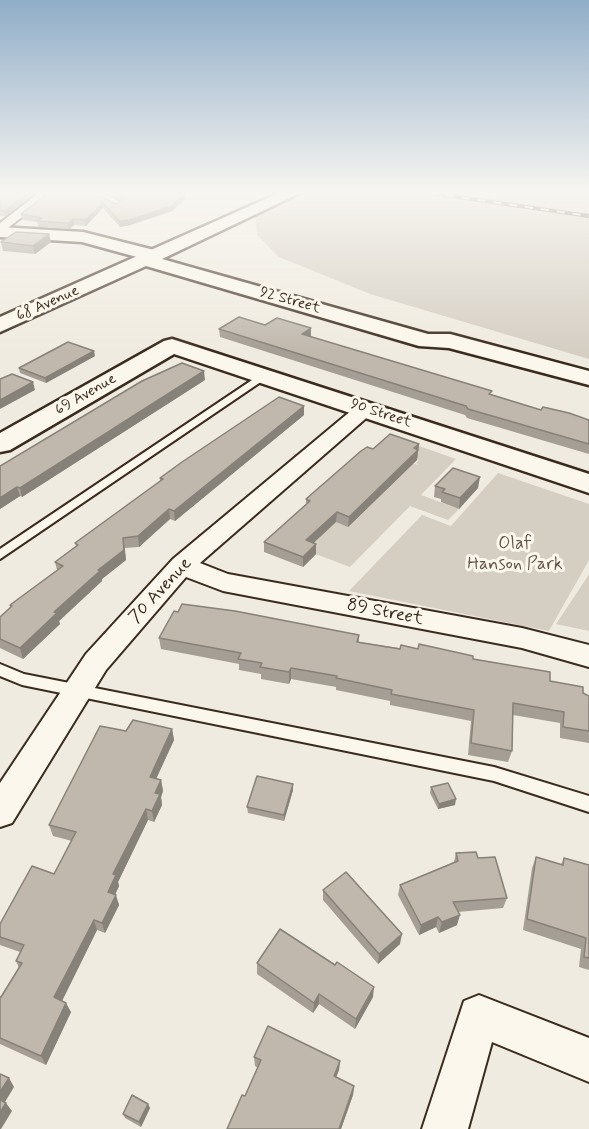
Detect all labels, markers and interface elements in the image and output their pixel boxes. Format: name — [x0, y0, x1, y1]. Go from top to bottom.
street label: 68 Avenue — [14, 282, 82, 326]
street label: 92 Street — [258, 284, 322, 318]
street label: 69 Avenue — [52, 370, 120, 420]
street label: 90 Street — [348, 396, 414, 432]
park label: Olaf Hanson Park — [467, 533, 563, 576]
street label: 70 Avenue — [125, 553, 197, 629]
street label: 89 Street — [345, 595, 425, 631]

